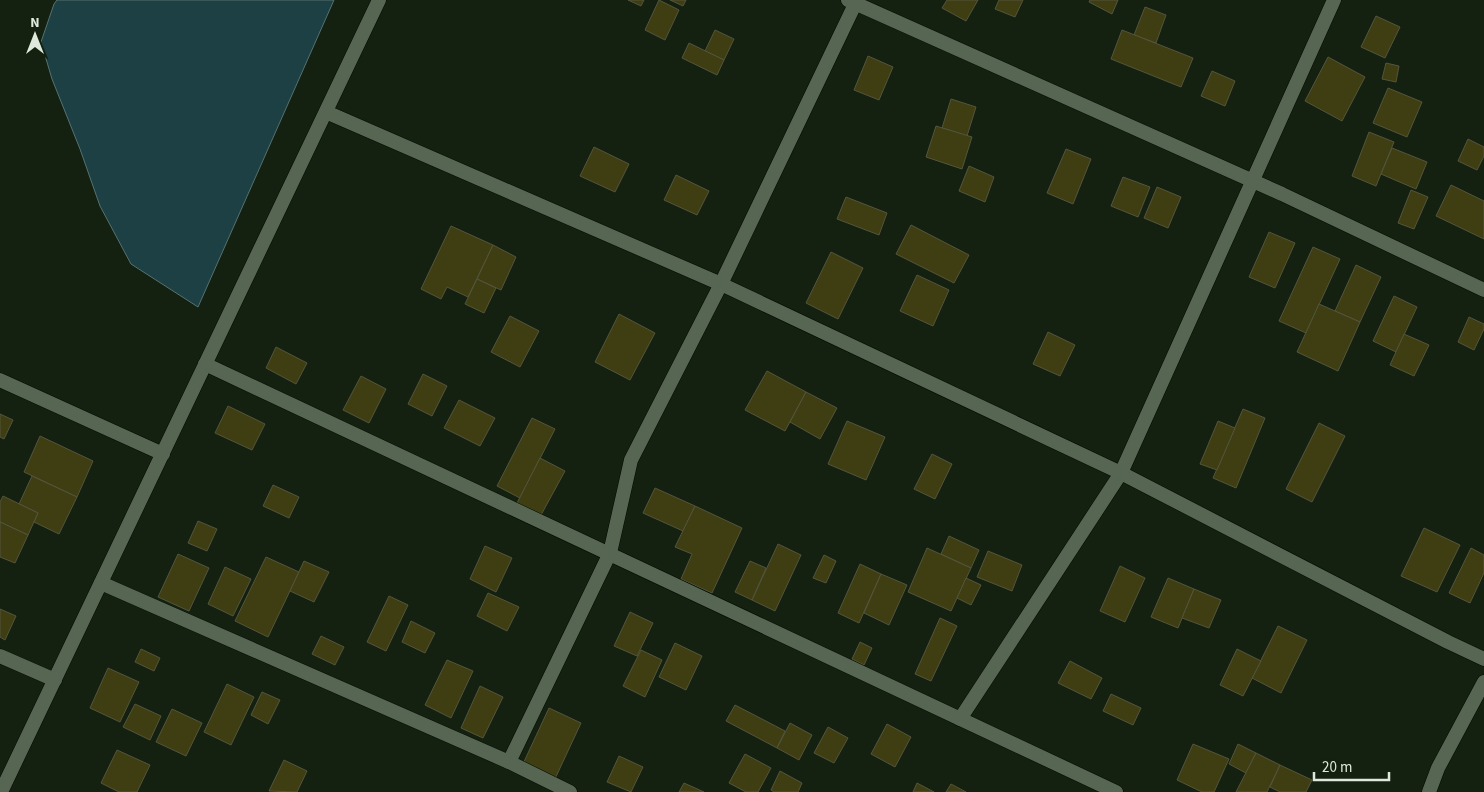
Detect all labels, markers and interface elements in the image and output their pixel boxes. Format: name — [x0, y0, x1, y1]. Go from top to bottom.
north arrow — [10, 10, 60, 60]
text: N — [30, 13, 40, 33]
scale bar — [1314, 750, 1389, 782]
text: 20 m — [1322, 757, 1352, 778]

